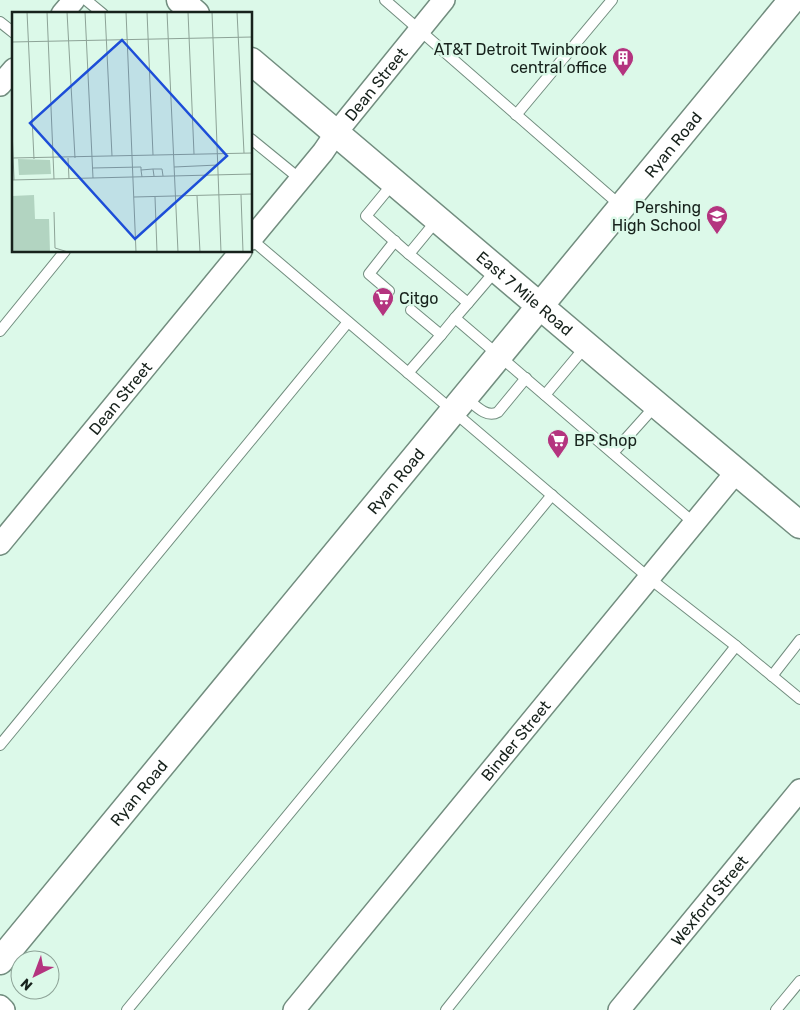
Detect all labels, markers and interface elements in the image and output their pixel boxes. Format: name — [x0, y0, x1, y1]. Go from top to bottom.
inset map — [12, 12, 252, 252]
place label: AT&T Detroit Twinbrook central office — [434, 40, 608, 77]
street label: Dean Street — [341, 44, 411, 125]
building icon: AT&T Detroit Twinbrook central office — [611, 46, 635, 77]
street label: Ryan Road — [641, 108, 706, 182]
place label: Pershing High School — [612, 198, 701, 235]
school or university icon: Pershing High School — [705, 204, 729, 235]
street label: East 7 Mile Road — [472, 247, 577, 340]
supermarket icon: Citgo — [371, 286, 395, 317]
place label: Citgo — [399, 289, 439, 308]
street label: Dean Street — [85, 358, 156, 439]
supermarket icon: BP Shop — [546, 428, 570, 459]
place label: BP Shop — [574, 431, 637, 450]
street label: Ryan Road — [363, 445, 429, 518]
street label: Binder Street — [477, 697, 555, 785]
street label: Ryan Road — [106, 756, 172, 830]
street label: Wexford Street — [667, 852, 752, 949]
north arrow — [10, 950, 60, 1000]
text: N — [17, 975, 36, 994]

